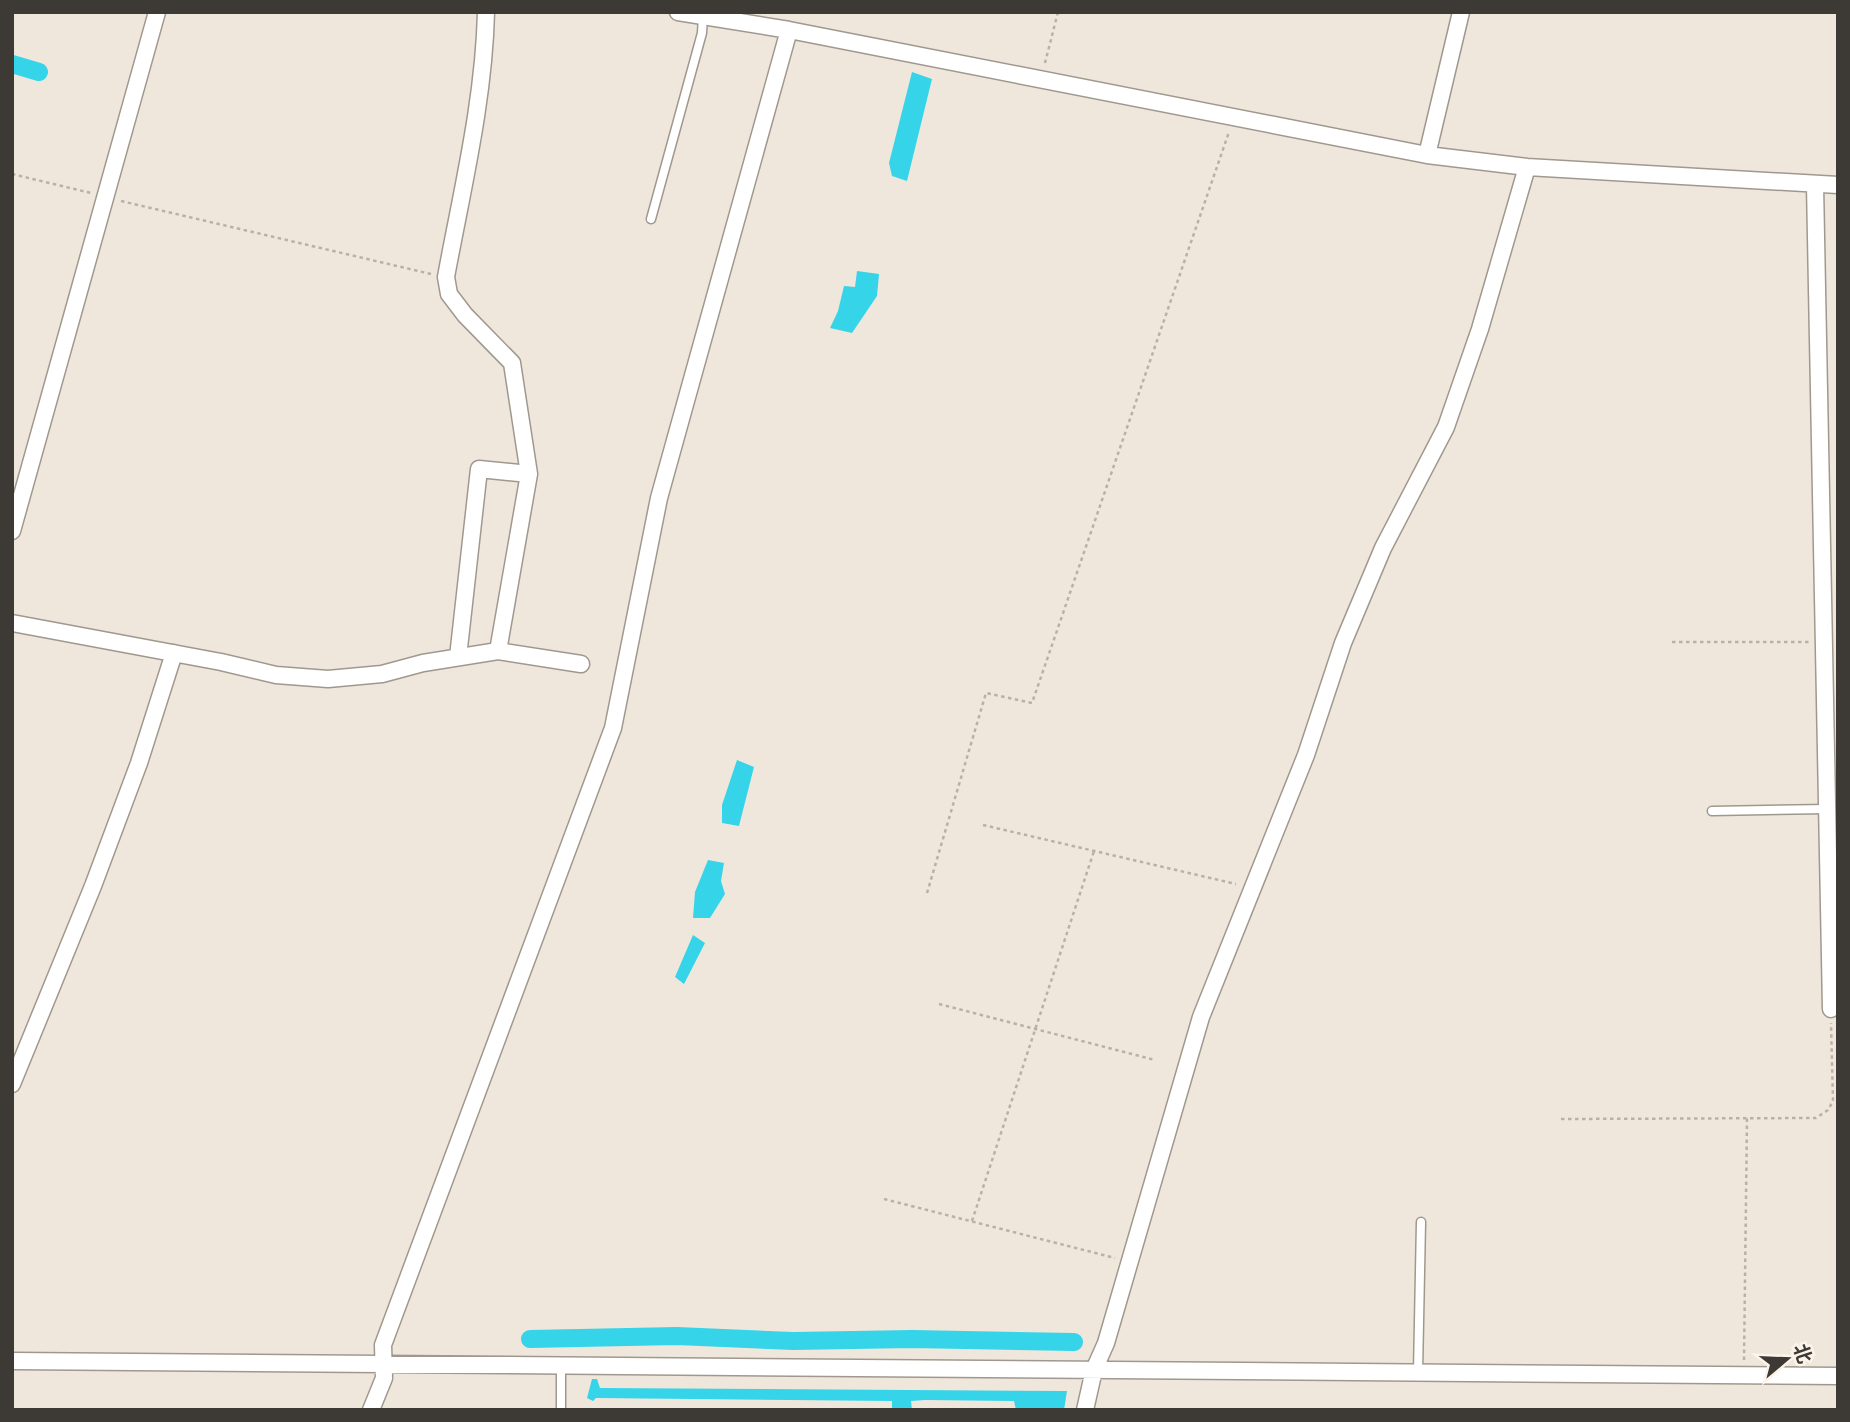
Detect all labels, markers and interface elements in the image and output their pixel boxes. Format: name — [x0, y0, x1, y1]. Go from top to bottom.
north arrow — [1752, 1324, 1822, 1394]
text: 北 — [1790, 1342, 1815, 1366]

